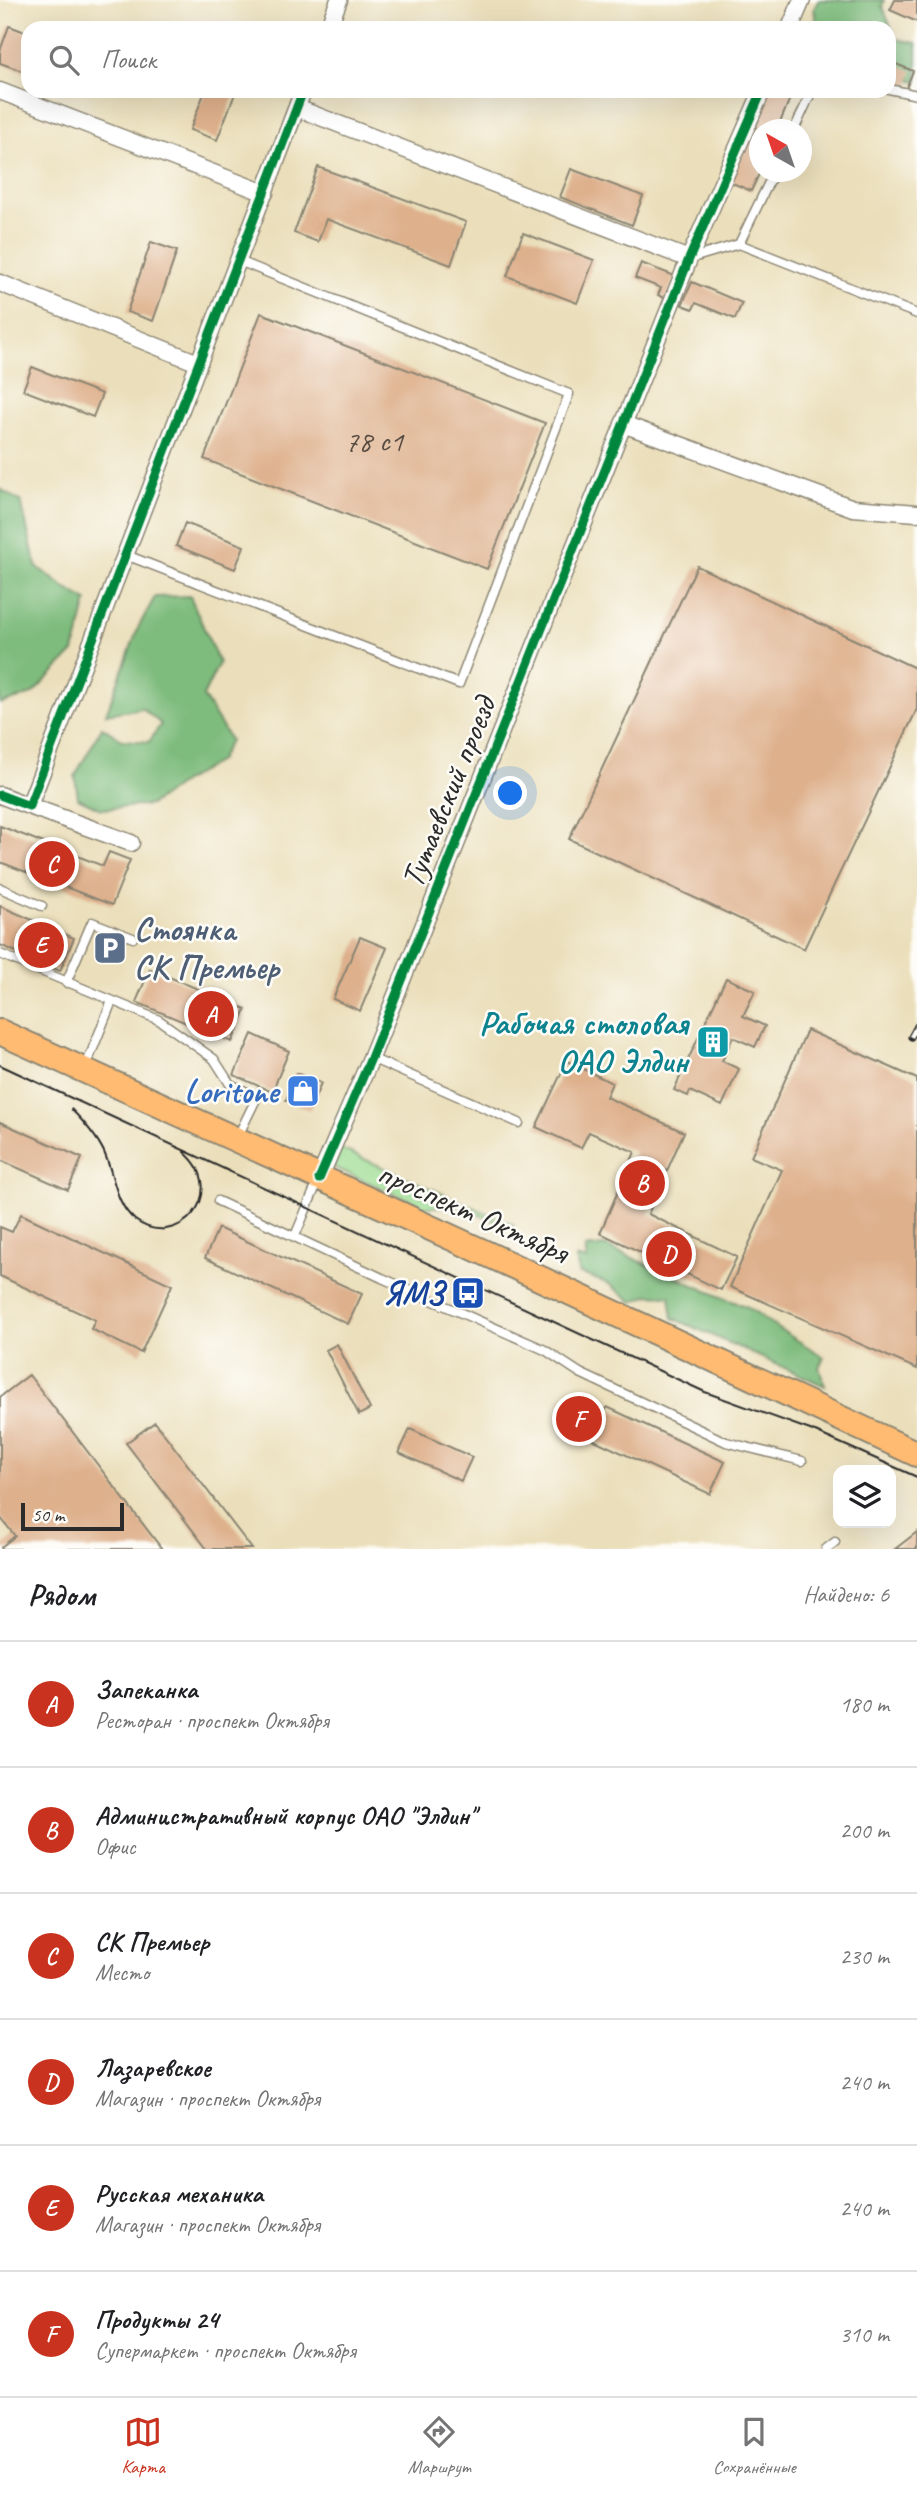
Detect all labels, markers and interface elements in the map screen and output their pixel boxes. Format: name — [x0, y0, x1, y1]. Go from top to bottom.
search box — [21, 21, 896, 98]
icon: search — [45, 41, 83, 79]
text: Поиск — [101, 43, 156, 76]
north arrow — [749, 119, 812, 182]
house number: 78 с1 — [345, 422, 405, 460]
street label: Тутаевский проезд — [391, 688, 507, 893]
your location — [493, 776, 527, 810]
pin: C — [29, 838, 75, 890]
place label: Стоянка СК Премьер — [134, 908, 281, 988]
pin: E — [18, 919, 64, 971]
parking icon: Стоянка СК Премьер — [91, 929, 129, 967]
pin: A — [188, 988, 234, 1040]
place label: Рабочая столовая ОАО Элдин — [479, 1002, 690, 1082]
building icon: Рабочая столовая ОАО Элдин — [694, 1023, 732, 1061]
place label: Loritone — [185, 1070, 281, 1112]
shop icon: Loritone — [284, 1072, 322, 1110]
street label: проспект Октября — [371, 1151, 577, 1274]
pin: B — [619, 1157, 665, 1209]
pin: D — [646, 1228, 692, 1280]
place label: ЯМЗ — [383, 1272, 448, 1314]
bus stop icon: ЯМЗ — [449, 1274, 487, 1312]
pin: F — [556, 1393, 602, 1445]
map controls — [833, 1465, 896, 1528]
button: layers — [833, 1465, 896, 1528]
scale bar — [21, 1500, 124, 1532]
text: 50 m — [32, 1503, 64, 1527]
text: Рядом — [28, 1576, 95, 1614]
text: Найдено: 6 — [803, 1580, 889, 1609]
text: Запеканка — [95, 1673, 197, 1706]
text: A — [45, 1690, 57, 1719]
text: 180 m — [840, 1690, 889, 1719]
text: Ресторан · проспект Октября — [95, 1706, 329, 1735]
text: Административный корпус ОАО "Элдин" — [95, 1799, 475, 1832]
text: B — [45, 1816, 57, 1845]
text: 200 m — [840, 1816, 889, 1845]
text: Офис — [95, 1832, 135, 1861]
text: СК Премьер — [95, 1925, 209, 1958]
text: C — [46, 1942, 56, 1971]
text: 230 m — [840, 1942, 889, 1971]
text: Место — [95, 1958, 149, 1987]
text: Лазаревское — [95, 2051, 211, 2084]
text: D — [44, 2068, 58, 2097]
text: 240 m — [840, 2068, 889, 2097]
text: Магазин · проспект Октября — [95, 2084, 320, 2113]
text: Русская механика — [95, 2177, 263, 2210]
text: E — [45, 2194, 57, 2223]
text: 240 m — [840, 2194, 889, 2223]
text: Магазин · проспект Октября — [95, 2210, 320, 2239]
text: Продукты 24 — [95, 2303, 218, 2336]
text: F — [46, 2320, 56, 2349]
text: 310 m — [840, 2320, 889, 2349]
text: Супермаркет · проспект Октября — [95, 2336, 356, 2365]
tab: Карта — [121, 2413, 165, 2479]
tab: Маршрут — [408, 2413, 470, 2479]
tab: Сохранённые — [713, 2413, 796, 2479]

